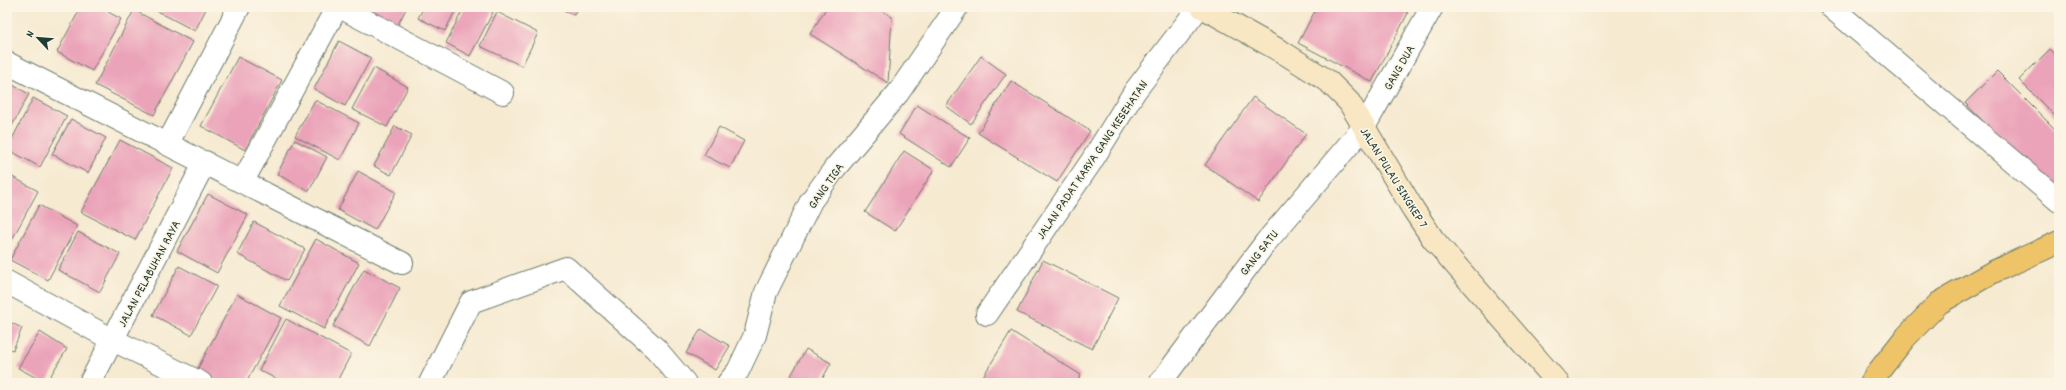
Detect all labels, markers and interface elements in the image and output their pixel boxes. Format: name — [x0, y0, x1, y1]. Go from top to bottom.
north arrow — [18, 18, 58, 58]
text: N — [22, 28, 39, 40]
street label: GANG DUA — [1380, 42, 1421, 95]
street label: JALAN PADAT KARYA GANG KESEHATAN — [1032, 77, 1154, 244]
street label: JALAN PULAU SINGKEP 7 — [1354, 124, 1432, 233]
street label: GANG TIGA — [804, 159, 850, 213]
street label: JALAN PELABUHAN RAYA — [114, 217, 186, 331]
street label: GANG SATU — [1236, 226, 1284, 281]

